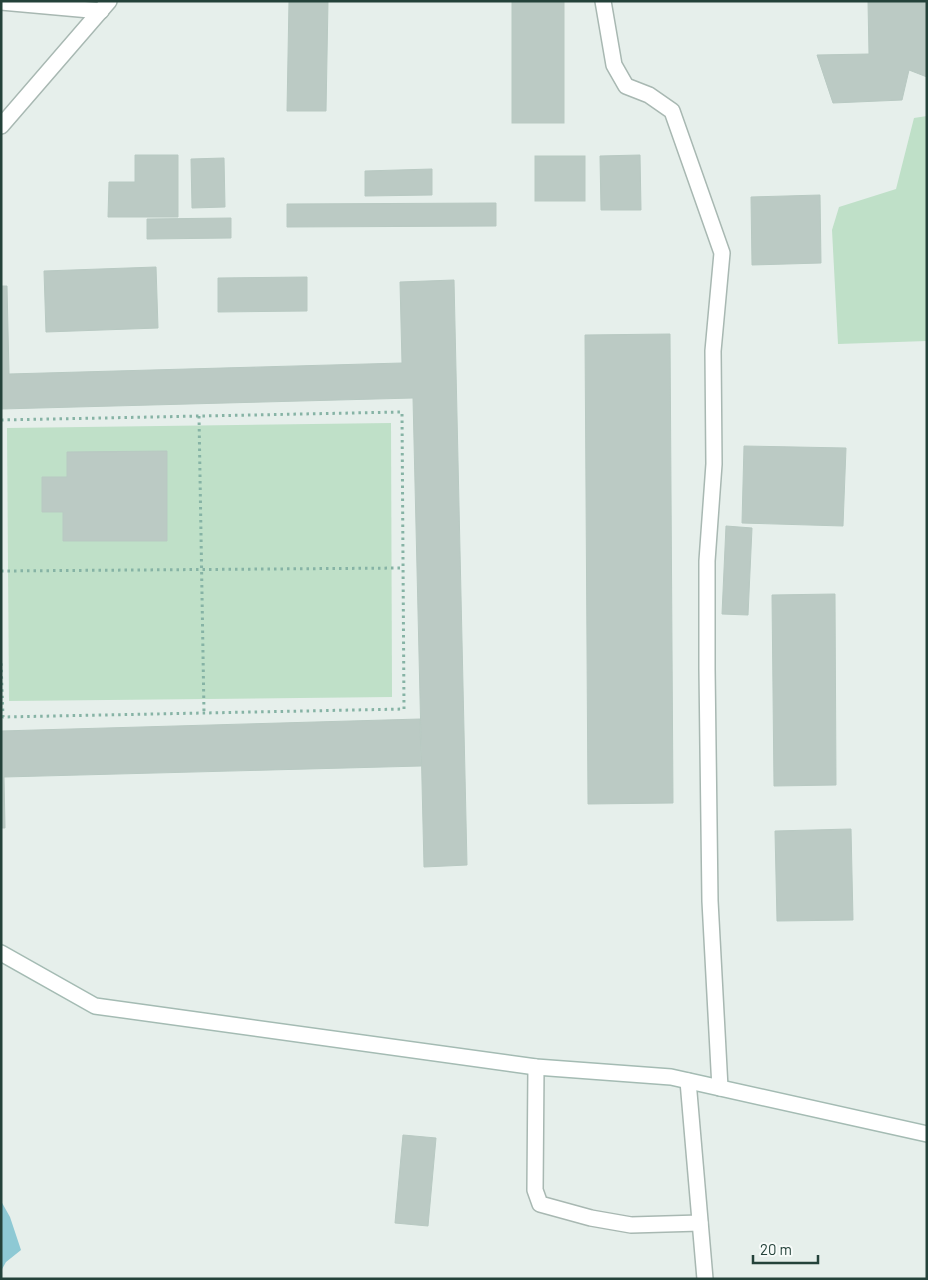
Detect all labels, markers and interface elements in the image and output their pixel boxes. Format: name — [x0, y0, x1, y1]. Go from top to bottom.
scale bar — [753, 1232, 818, 1264]
text: 20 m — [760, 1240, 792, 1258]

